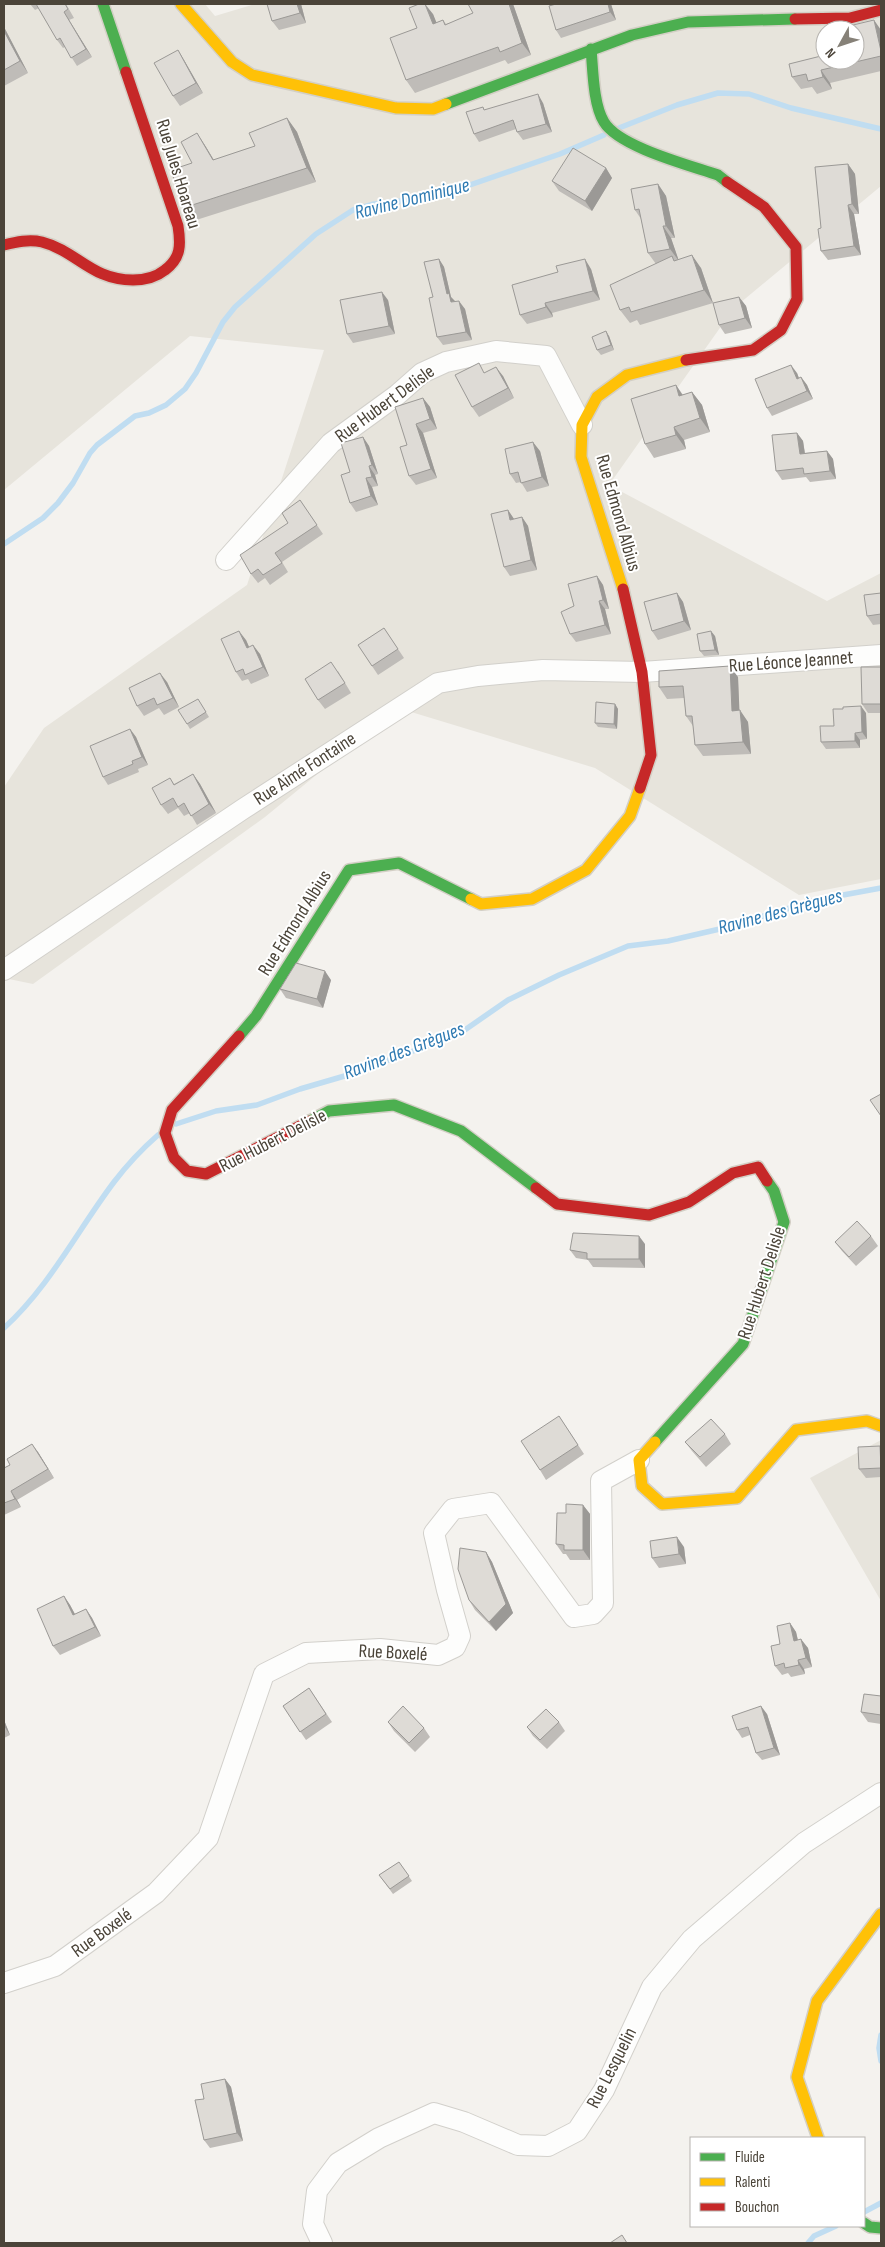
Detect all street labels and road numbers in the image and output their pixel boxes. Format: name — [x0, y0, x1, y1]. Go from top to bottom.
street label: Rue Jules Hoareau — [150, 117, 206, 231]
street label: Rue Hubert Delisle — [331, 360, 439, 448]
street label: Rue Edmond Albius — [590, 452, 646, 574]
street label: Rue Léonce Jeannet — [728, 646, 854, 678]
street label: Rue Aimé Fontaine — [250, 727, 360, 811]
street label: Rue Edmond Albius — [253, 866, 337, 980]
street label: Rue Hubert Delisle — [215, 1104, 331, 1178]
street label: Rue Hubert Delisle — [733, 1224, 791, 1342]
street label: Rue Boxelé — [358, 1640, 428, 1666]
street label: Rue Boxelé — [67, 1903, 137, 1963]
street label: Rue Lesquelin — [582, 2024, 642, 2112]

